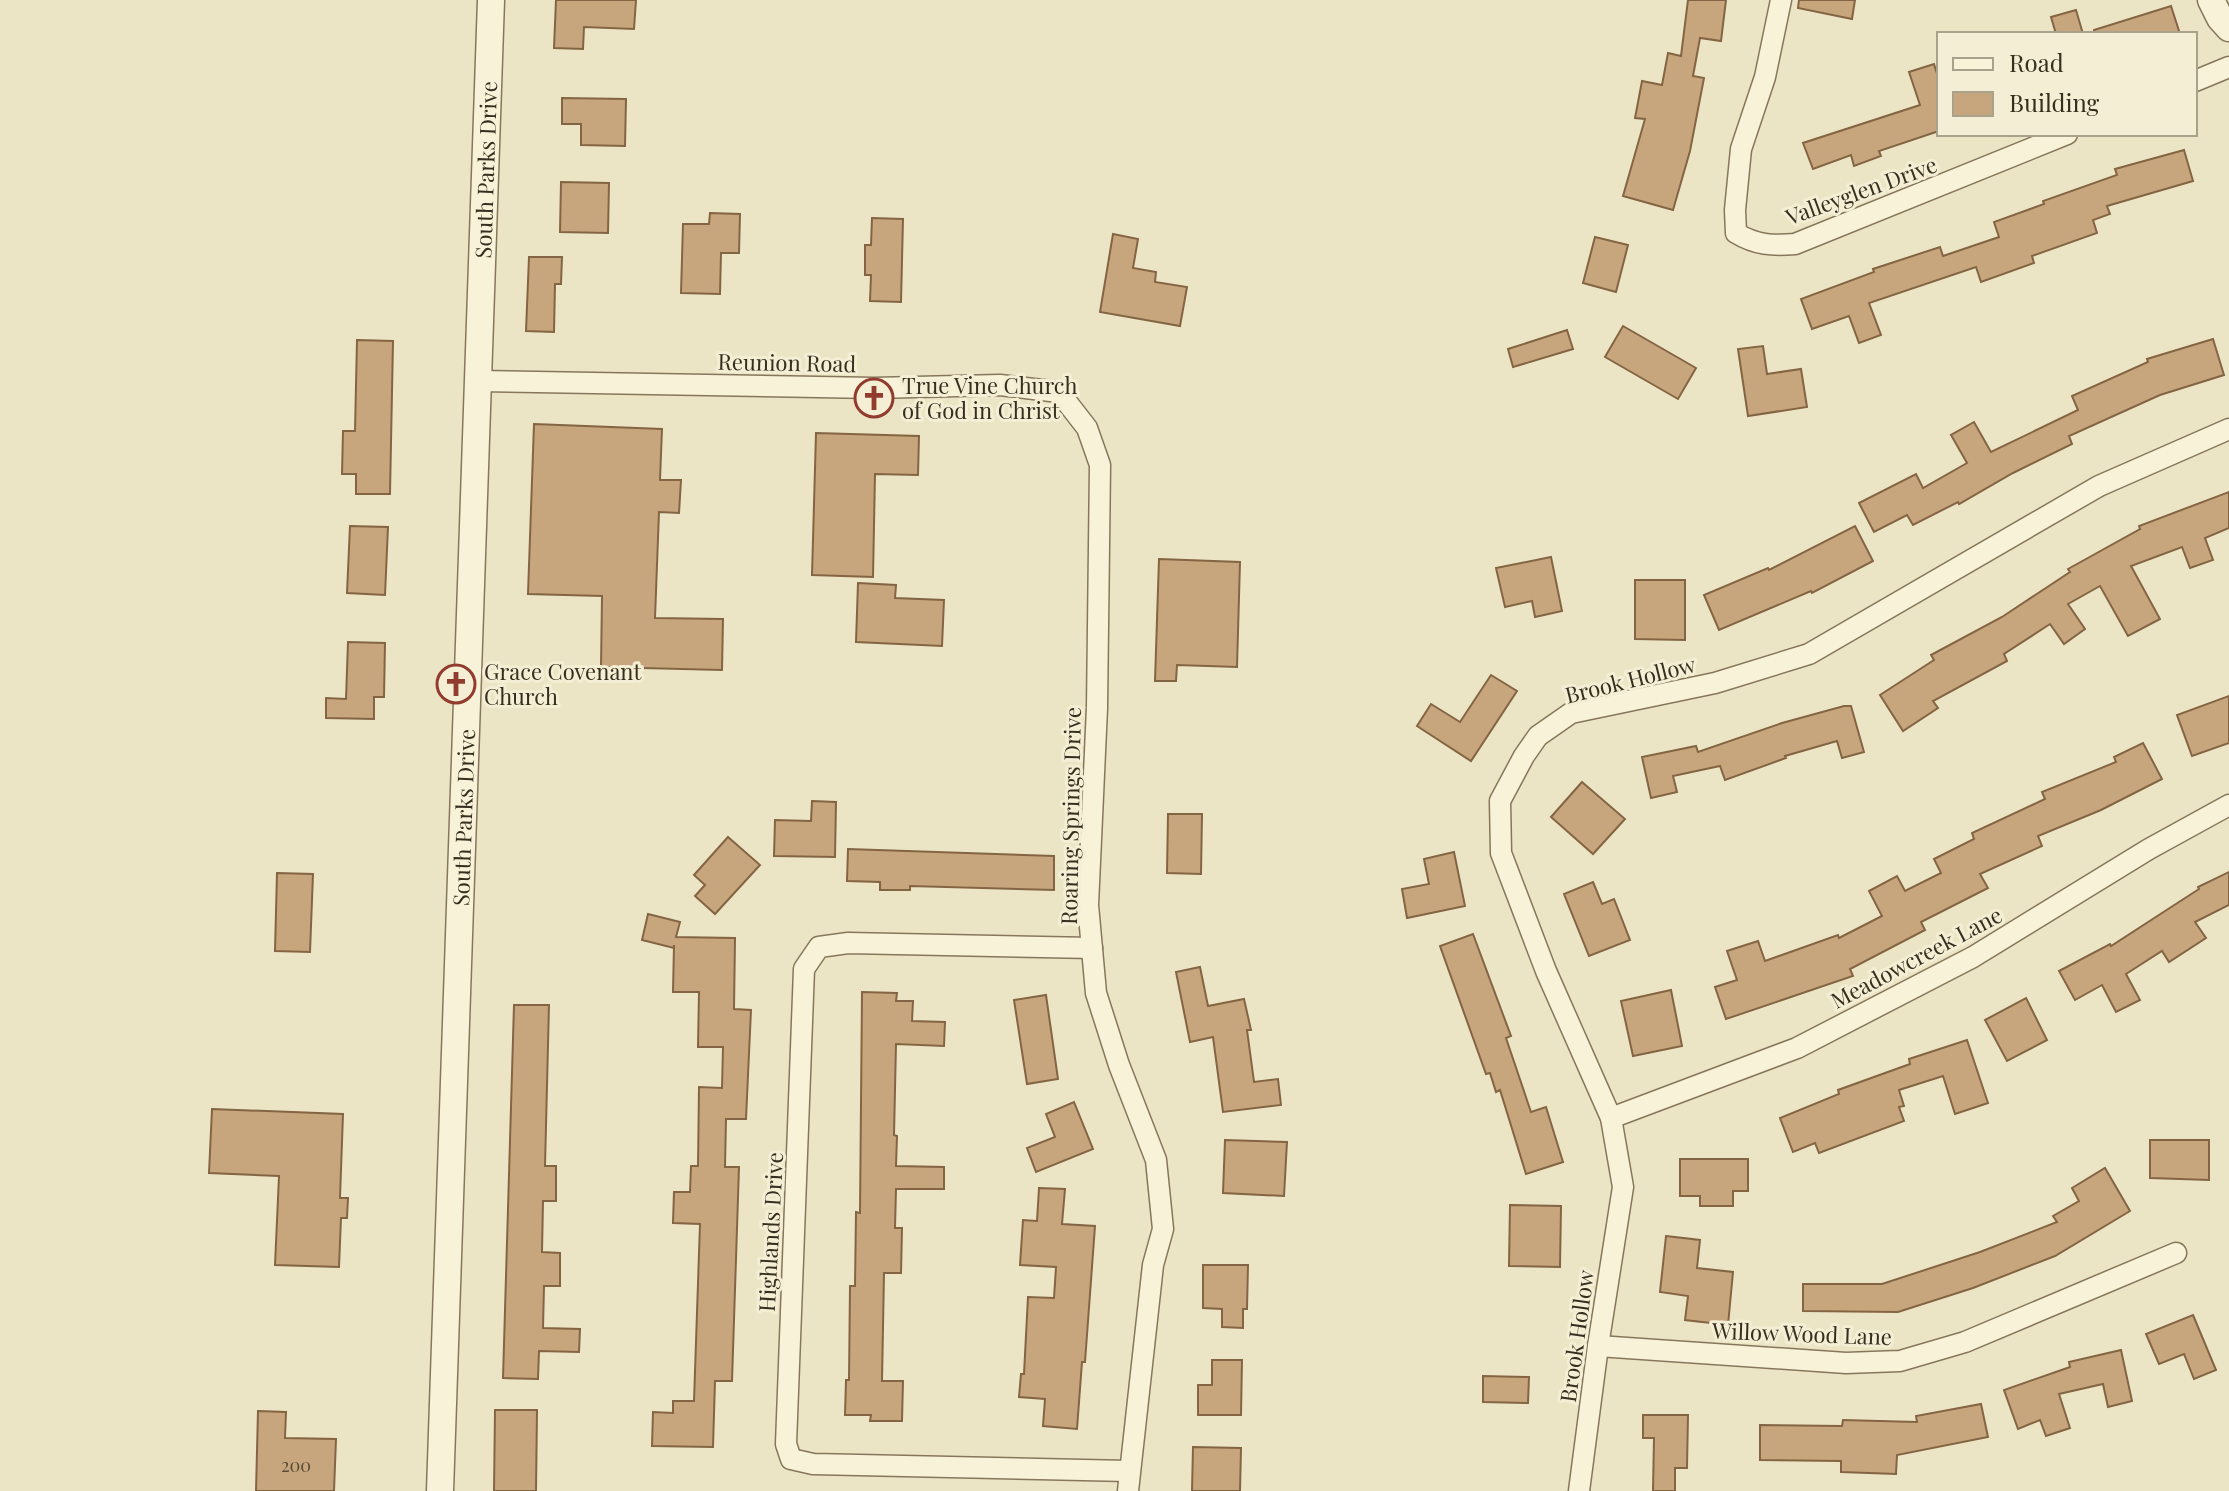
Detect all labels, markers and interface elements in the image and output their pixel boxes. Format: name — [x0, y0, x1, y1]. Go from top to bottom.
legend — [1937, 32, 2197, 136]
text: Road — [2009, 46, 2064, 78]
street label: South Parks Drive — [467, 81, 503, 259]
text: Building — [2009, 86, 2100, 118]
street label: Valleyglen Drive — [1780, 149, 1941, 232]
street label: Reunion Road — [718, 346, 857, 378]
place label: True Vine Church of God in Christ — [902, 370, 1077, 425]
church icon: True Vine Church of God in Christ — [853, 377, 895, 419]
street label: Brook Hollow — [1562, 648, 1698, 710]
place label: Grace Covenant Church — [484, 656, 642, 711]
church icon: Grace Covenant Church — [435, 663, 477, 705]
street label: Roaring Springs Drive — [1053, 707, 1087, 925]
street label: South Parks Drive — [445, 728, 481, 907]
street label: Meadowcreek Lane — [1825, 899, 2007, 1015]
street label: Highlands Drive — [751, 1151, 789, 1313]
street label: Brook Hollow — [1552, 1268, 1600, 1404]
street label: Willow Wood Lane — [1710, 1315, 1893, 1351]
house number: 200 — [281, 1453, 311, 1477]

